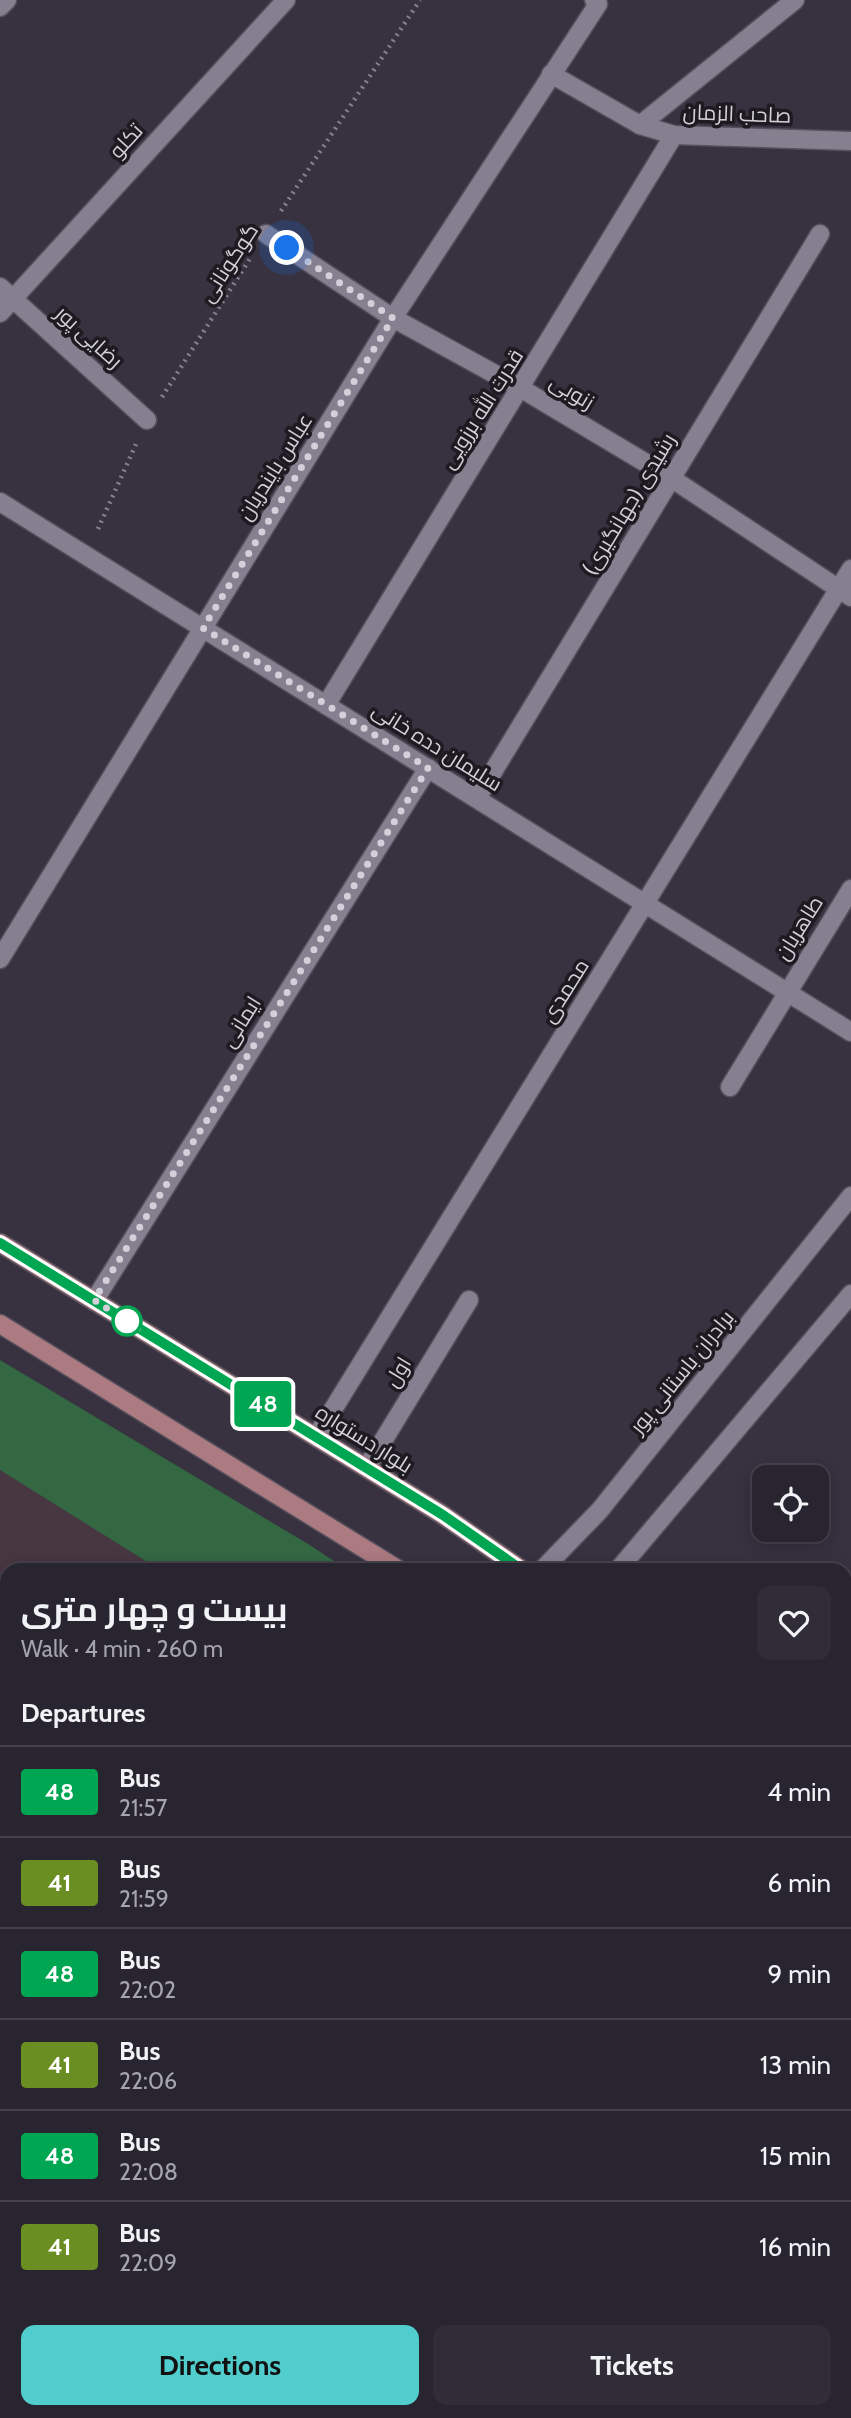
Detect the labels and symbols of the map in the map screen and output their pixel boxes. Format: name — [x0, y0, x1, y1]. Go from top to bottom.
street label: صاحب الزمان — [682, 99, 792, 129]
street label: تکلو — [104, 118, 148, 163]
street label: گوگونانی — [194, 219, 264, 307]
your location — [269, 230, 304, 265]
street label: رضایی پور — [49, 300, 128, 375]
street label: قدرت الله برزویی — [434, 344, 529, 474]
street label: زنوبی — [545, 369, 599, 415]
street label: عباس بایندریان — [232, 409, 318, 525]
street label: رشیدی (جهانگیری) — [577, 429, 681, 579]
street label: سلیمان دده خانی — [367, 697, 507, 797]
street label: طاهریان — [769, 891, 829, 965]
street label: محمدی — [535, 954, 595, 1028]
street label: ایمانی — [215, 991, 267, 1053]
street label: برادران باستانی پور — [624, 1305, 740, 1440]
unlabelled marker — [112, 1306, 142, 1336]
street label: اول — [379, 1352, 417, 1392]
line badge: 48 — [232, 1381, 294, 1427]
street label: بلوار دستواره — [311, 1399, 417, 1478]

